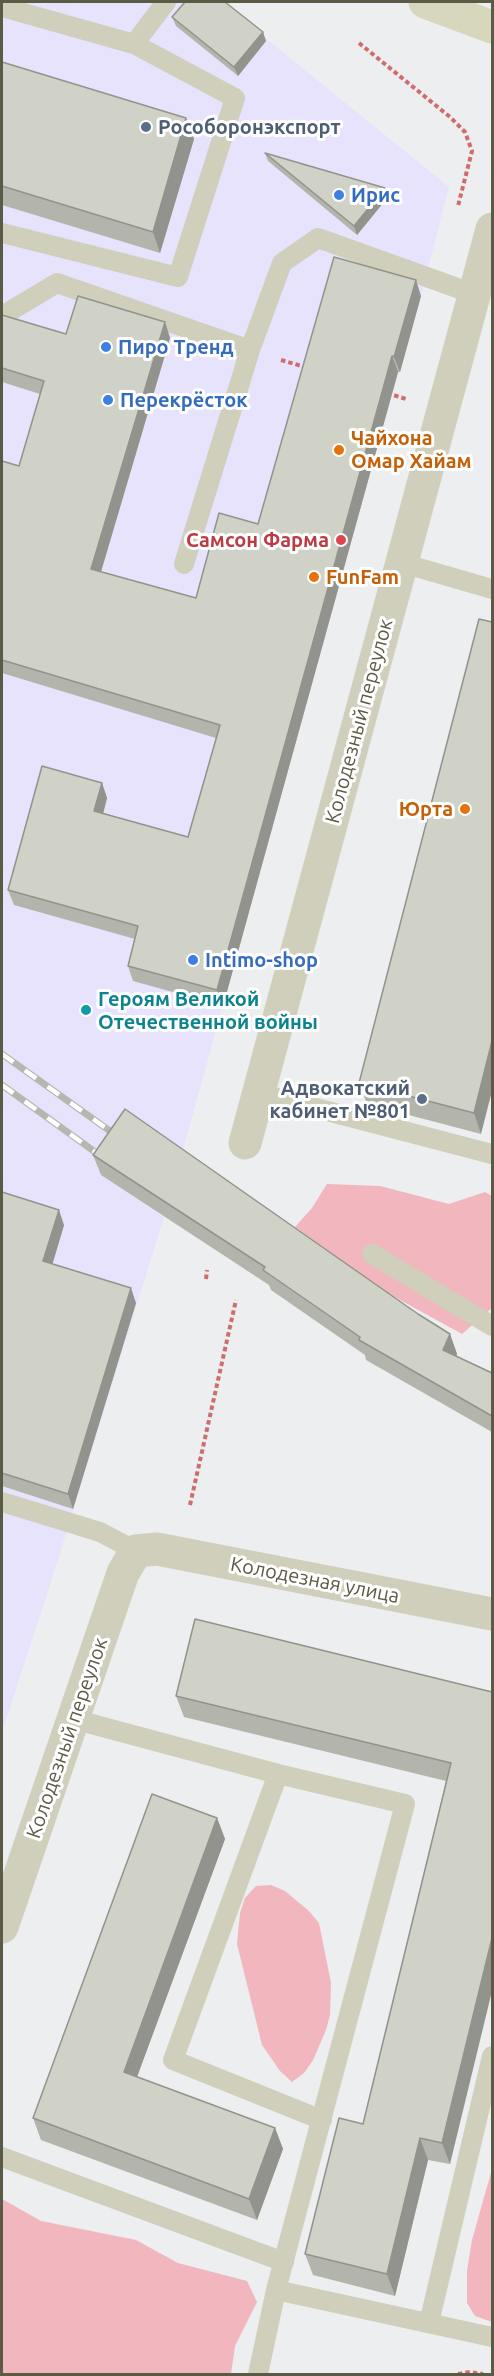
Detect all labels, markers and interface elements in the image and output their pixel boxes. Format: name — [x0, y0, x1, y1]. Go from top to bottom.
place label: Рособоронэкспорт — [158, 115, 341, 139]
marker: Рособоронэкспорт — [139, 120, 153, 134]
place label: Ирис — [351, 183, 400, 207]
marker: Ирис — [332, 188, 346, 202]
place label: Пиро Тренд — [118, 335, 234, 359]
marker: Пиро Тренд — [99, 340, 113, 354]
place label: Перекрёсток — [120, 388, 248, 412]
marker: Перекрёсток — [101, 393, 115, 407]
place label: Чайхона Омар Хайам — [351, 426, 472, 473]
marker: Чайхона Омар Хайам — [332, 443, 346, 457]
place label: Самсон Фарма — [186, 528, 329, 552]
marker: Самсон Фарма — [334, 533, 348, 547]
place label: FunFam — [326, 565, 399, 589]
marker: FunFam — [307, 570, 321, 584]
street label: Колодезный переулок — [320, 616, 398, 826]
place label: Юрта — [399, 797, 453, 821]
marker: Юрта — [458, 802, 472, 816]
place label: Intimo-shop — [205, 948, 318, 972]
marker: Intimo-shop — [186, 953, 200, 967]
place label: Героям Великой Отечественной войны — [98, 987, 318, 1034]
marker: Героям Великой Отечественной войны — [79, 1003, 93, 1017]
place label: Адвокатский кабинет №801 — [269, 1076, 410, 1123]
marker: Адвокатский кабинет №801 — [415, 1092, 429, 1106]
street label: Колодезная улица — [229, 1552, 401, 1608]
street label: Колодезный переулок — [21, 1635, 113, 1841]

